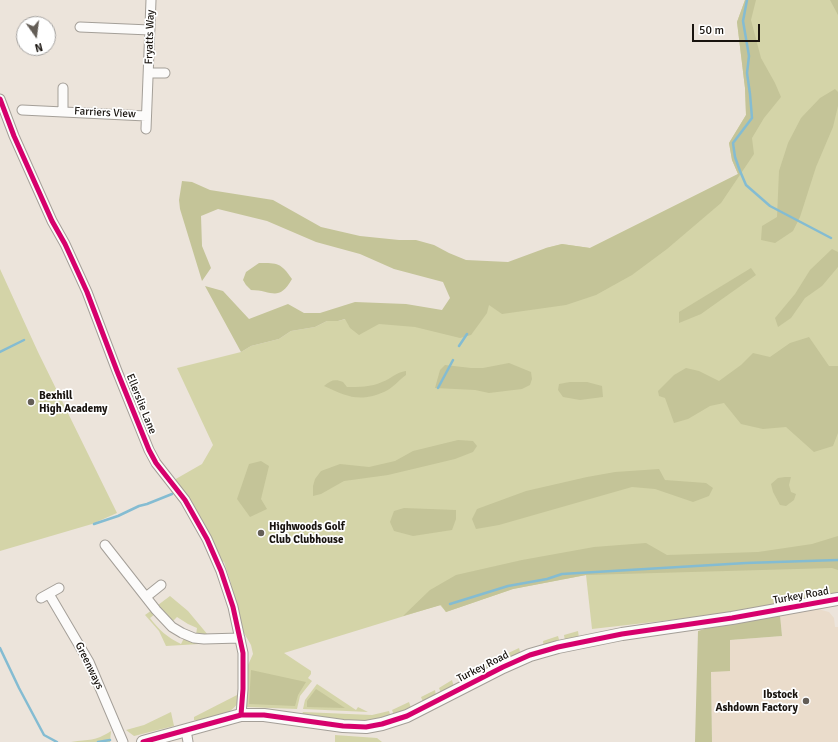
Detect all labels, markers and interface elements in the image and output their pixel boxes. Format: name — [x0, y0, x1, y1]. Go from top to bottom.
street label: Fryatts Way — [142, 9, 158, 65]
north arrow — [16, 16, 56, 56]
scale bar — [694, 16, 762, 42]
text: 50 m — [699, 23, 724, 38]
text: N — [33, 40, 44, 54]
street label: Farriers View — [74, 105, 136, 121]
street label: Ellerslie Lane — [123, 372, 159, 436]
place label: Bexhill High Academy — [39, 389, 107, 415]
marker: Bexhill High Academy — [26, 397, 36, 407]
place label: Highwoods Golf Club Clubhouse — [269, 520, 345, 546]
marker: Highwoods Golf Club Clubhouse — [256, 528, 266, 538]
street label: Turkey Road — [772, 585, 830, 607]
street label: Greenways — [72, 640, 106, 692]
street label: Turkey Road — [455, 648, 511, 686]
place label: Ibstock Ashdown Factory — [715, 688, 798, 714]
marker: Ibstock Ashdown Factory — [801, 696, 811, 706]

